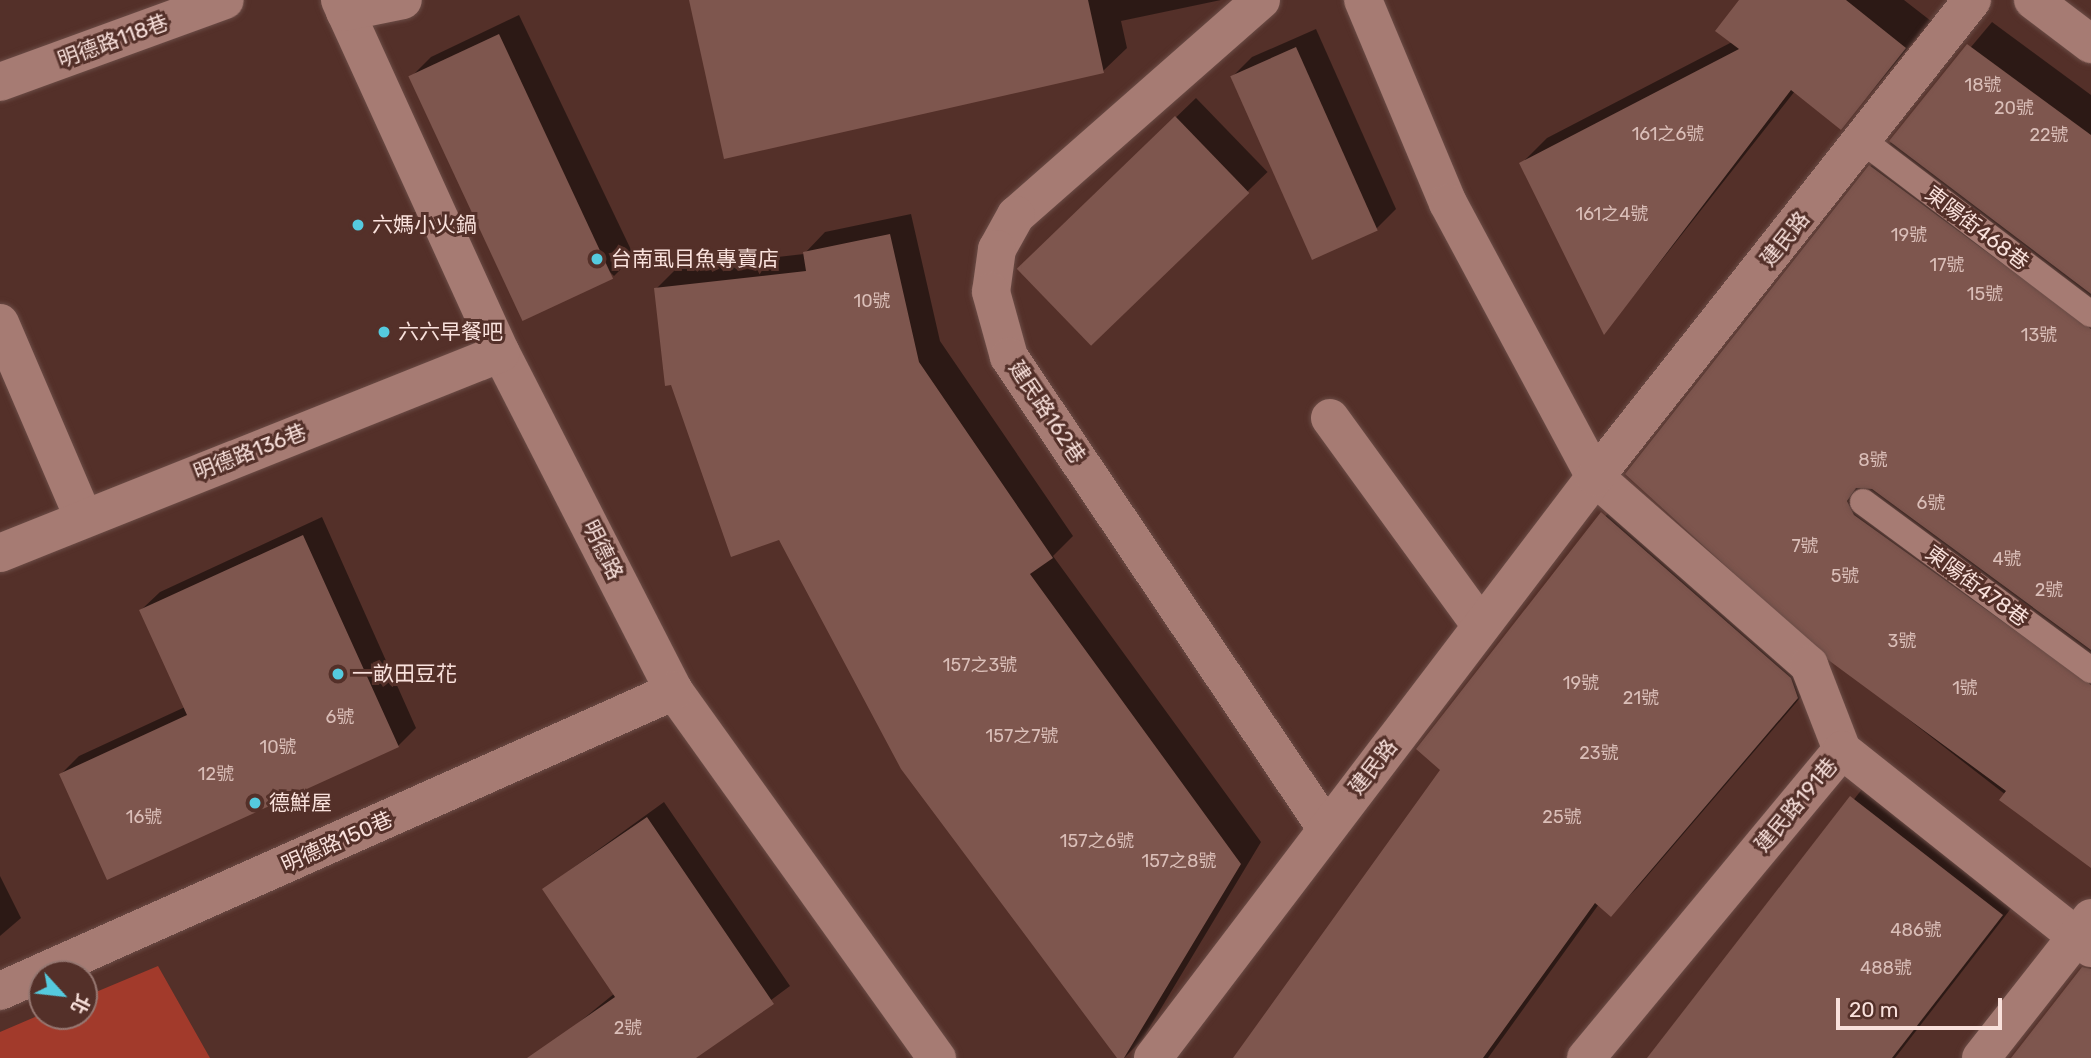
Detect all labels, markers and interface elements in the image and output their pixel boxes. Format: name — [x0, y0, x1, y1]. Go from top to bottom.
street label: 明德路118巷 — [55, 9, 171, 73]
house number: 18號 — [1964, 74, 2002, 96]
house number: 20號 — [1994, 97, 2034, 119]
house number: 161之6號 — [1632, 123, 1704, 145]
house number: 22號 — [2029, 124, 2069, 146]
street label: 東陽街468巷 — [1920, 181, 2034, 275]
house number: 161之4號 — [1575, 203, 1649, 225]
street label: 建民路 — [1755, 207, 1815, 271]
place label: 六媽小火鍋 — [372, 212, 477, 238]
marker: 六媽小火鍋 — [350, 217, 366, 233]
house number: 19號 — [1891, 224, 1927, 246]
place label: 台南虱目魚專賣店 — [611, 246, 779, 272]
marker: 台南虱目魚專賣店 — [589, 251, 605, 267]
house number: 17號 — [1930, 254, 1964, 276]
house number: 15號 — [1967, 283, 2003, 305]
house number: 10號 — [853, 290, 891, 312]
place label: 六六早餐吧 — [398, 319, 503, 345]
marker: 六六早餐吧 — [376, 324, 392, 340]
house number: 13號 — [2021, 324, 2057, 346]
street label: 建民路162巷 — [1004, 356, 1090, 468]
street label: 明德路136巷 — [190, 419, 310, 485]
house number: 8號 — [1858, 449, 1888, 471]
house number: 6號 — [1917, 492, 1945, 514]
street label: 明德路 — [578, 516, 628, 584]
house number: 7號 — [1791, 535, 1819, 557]
street label: 東陽街478巷 — [1921, 540, 2033, 632]
house number: 4號 — [1992, 548, 2022, 570]
house number: 5號 — [1831, 565, 1859, 587]
house number: 2號 — [2035, 579, 2063, 601]
house number: 3號 — [1888, 630, 1916, 652]
house number: 157之3號 — [943, 654, 1017, 676]
place label: 一畝田豆花 — [352, 661, 457, 687]
marker: 一畝田豆花 — [330, 666, 346, 682]
house number: 19號 — [1563, 672, 1599, 694]
house number: 1號 — [1952, 677, 1978, 699]
house number: 21號 — [1623, 687, 1659, 709]
house number: 6號 — [326, 706, 354, 728]
house number: 157之7號 — [986, 725, 1058, 747]
street label: 建民路 — [1344, 734, 1402, 800]
house number: 10號 — [259, 736, 297, 758]
house number: 23號 — [1579, 742, 1619, 764]
street label: 建民路191巷 — [1750, 753, 1842, 857]
house number: 12號 — [198, 763, 234, 785]
place label: 德鮮屋 — [269, 790, 332, 816]
marker: 德鮮屋 — [247, 795, 263, 811]
house number: 16號 — [126, 806, 162, 828]
street label: 明德路150巷 — [278, 806, 396, 878]
house number: 25號 — [1542, 806, 1582, 828]
house number: 157之6號 — [1060, 830, 1134, 852]
house number: 157之8號 — [1141, 850, 1217, 872]
house number: 486號 — [1890, 919, 1942, 941]
house number: 488號 — [1860, 957, 1912, 979]
north arrow — [28, 960, 98, 1030]
scale bar — [1839, 984, 2005, 1028]
text: 北 — [66, 990, 95, 1018]
text: 20 m — [1849, 997, 1898, 1022]
house number: 2號 — [614, 1017, 642, 1039]

